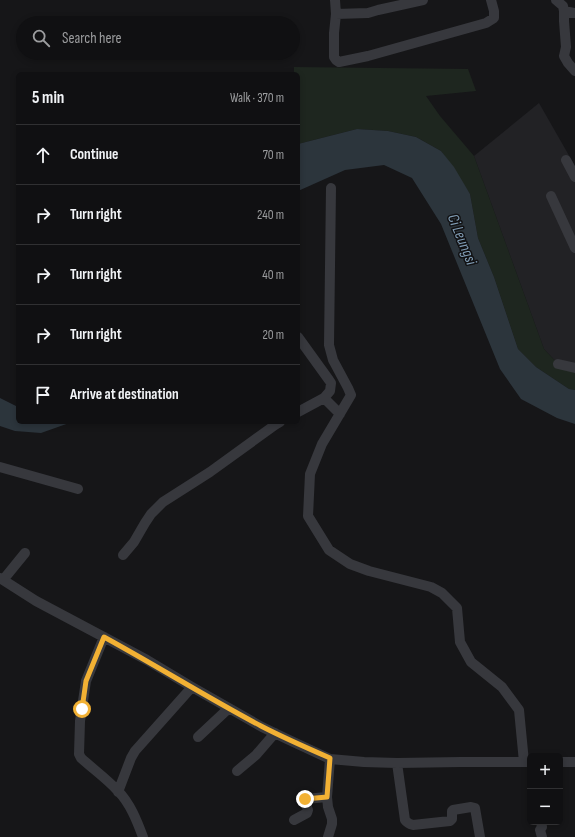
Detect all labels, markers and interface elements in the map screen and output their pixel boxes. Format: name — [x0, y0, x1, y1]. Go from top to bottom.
search box — [16, 16, 300, 60]
icon: search — [30, 27, 52, 49]
text: Search here — [62, 29, 122, 48]
text: 5 min — [32, 88, 64, 108]
text: Walk · 370 m — [230, 90, 284, 106]
icon: ahead — [32, 144, 54, 166]
text: Continue — [70, 145, 119, 164]
text: 70 m — [263, 147, 284, 163]
icon: right — [32, 204, 54, 226]
text: Turn right — [70, 205, 122, 224]
text: 240 m — [257, 207, 284, 223]
water label: Ci Leungsi — [443, 211, 481, 269]
icon: right — [32, 264, 54, 286]
text: Turn right — [70, 265, 122, 284]
text: 40 m — [262, 267, 284, 283]
icon: right — [32, 324, 54, 346]
text: Turn right — [70, 325, 122, 344]
text: 20 m — [262, 327, 284, 343]
icon: arrive — [32, 384, 54, 406]
text: Arrive at destination — [70, 385, 179, 404]
route start — [73, 700, 91, 718]
map controls — [527, 753, 563, 825]
button: + — [527, 753, 563, 789]
button: − — [527, 789, 563, 825]
route end — [296, 790, 314, 808]

